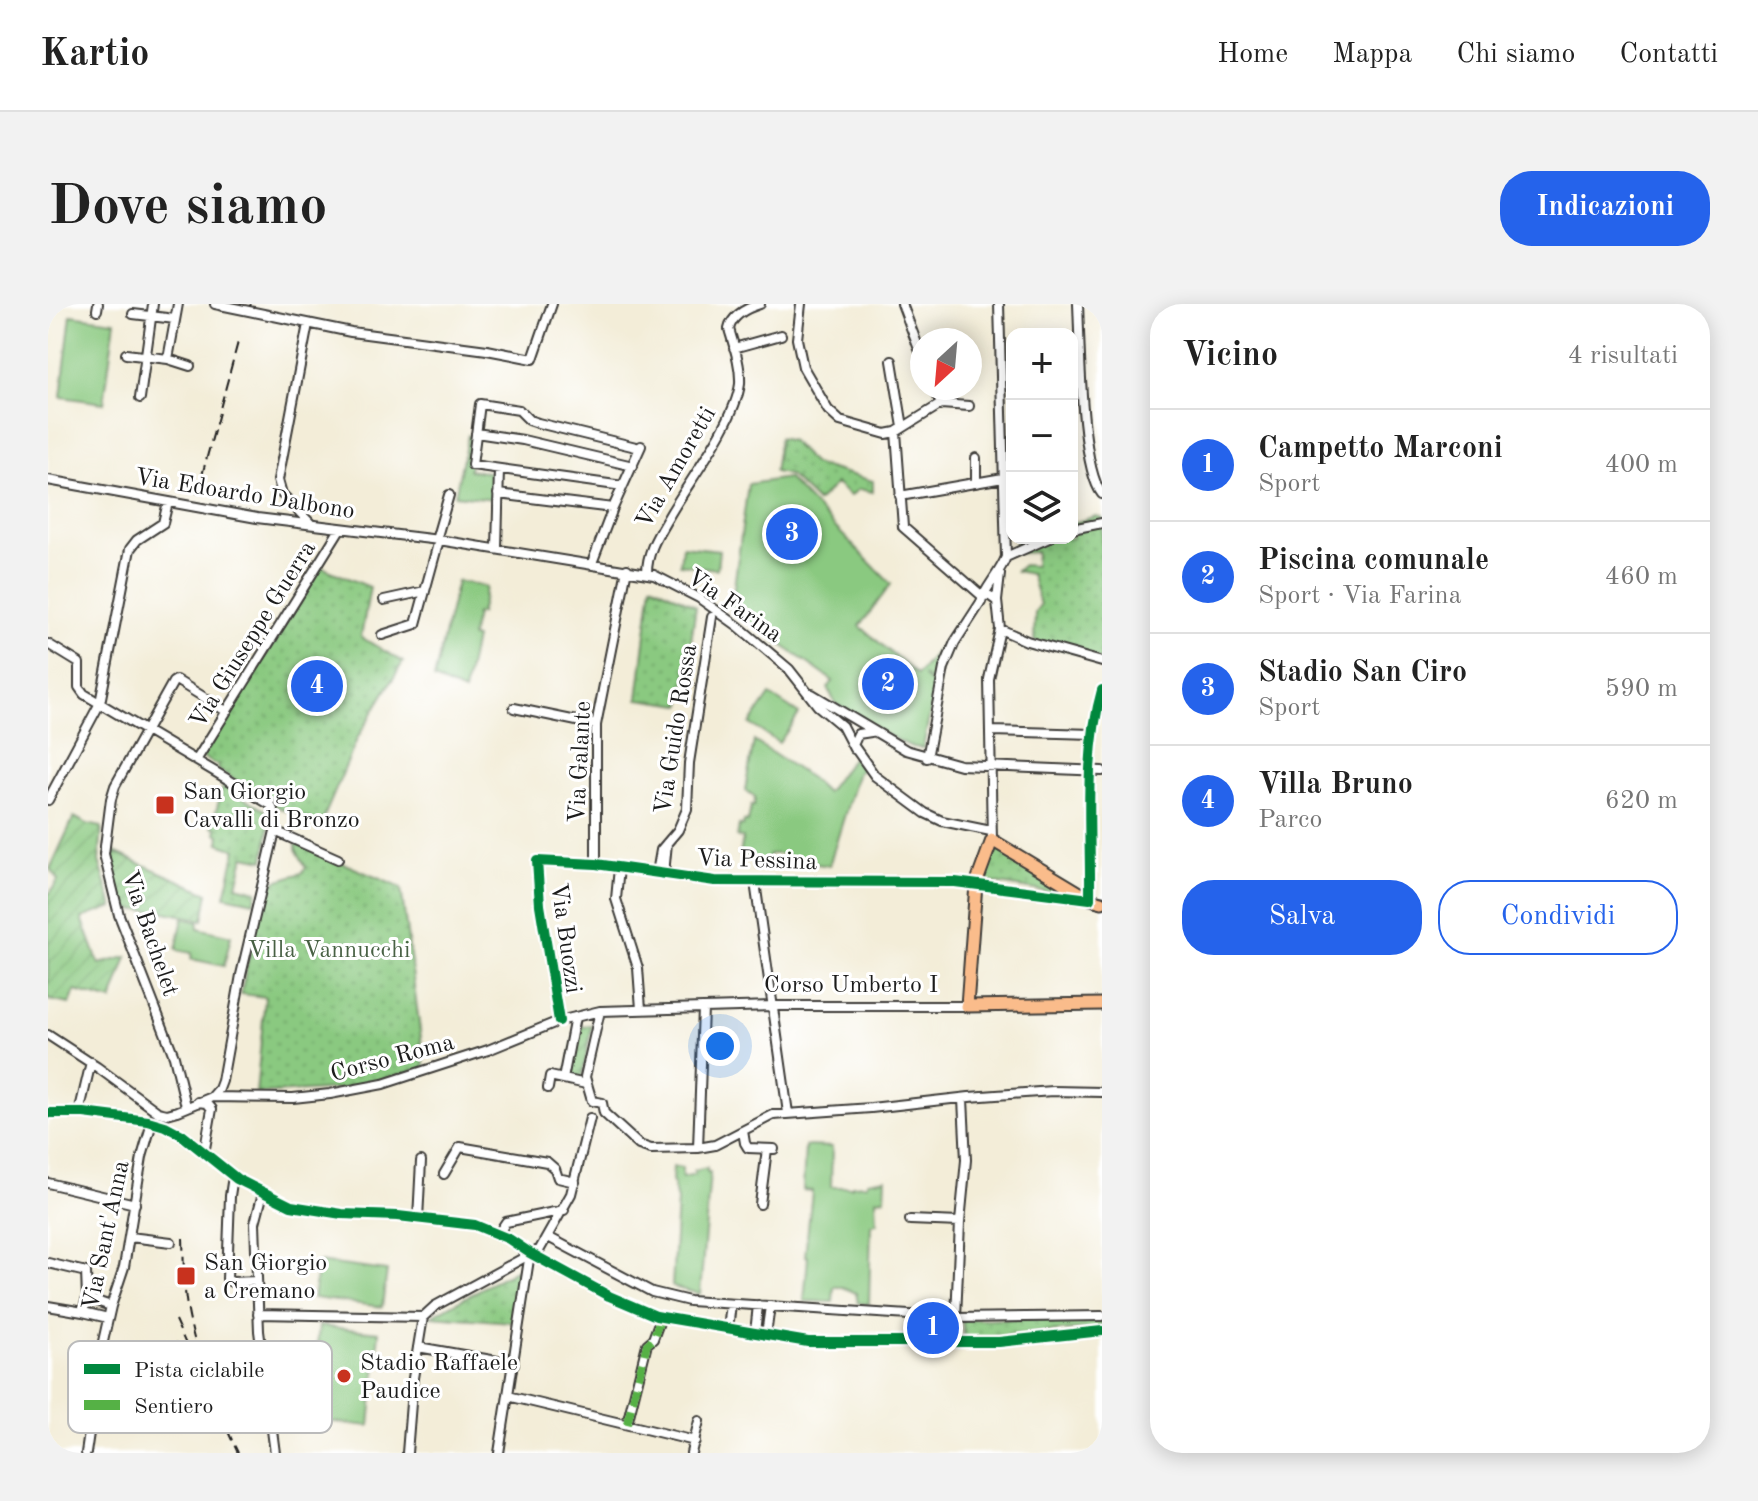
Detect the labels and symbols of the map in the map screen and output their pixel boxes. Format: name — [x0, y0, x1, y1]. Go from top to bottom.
north arrow — [910, 328, 982, 400]
street label: Via Amoretti — [632, 403, 721, 533]
street label: Via Edoardo Dalbono — [133, 466, 356, 524]
pin: 3 — [766, 504, 818, 564]
street label: Via Giuseppe Guerra — [186, 537, 321, 733]
street label: Via Farina — [682, 565, 786, 648]
street label: Via Guido Rossa — [652, 642, 702, 816]
pin: 2 — [862, 654, 914, 714]
pin: 4 — [291, 656, 343, 716]
street label: Via Galante — [566, 700, 596, 824]
place label: San Giorgio Cavalli di Bronzo — [183, 781, 360, 833]
marker: San Giorgio Cavalli di Bronzo — [154, 794, 176, 816]
street label: Via Pessina — [696, 847, 818, 875]
street label: Via Bachelet — [116, 868, 182, 1000]
street label: Via Buozzi — [545, 881, 585, 995]
park label: Villa Vannucchi — [247, 939, 411, 963]
street label: Corso Umberto I — [764, 974, 938, 998]
your location — [700, 1026, 740, 1066]
street label: Corso Roma — [328, 1031, 457, 1087]
street label: Via Sant'Anna — [79, 1158, 135, 1312]
place label: San Giorgio a Cremano — [204, 1252, 327, 1304]
marker: San Giorgio a Cremano — [175, 1265, 197, 1287]
pin: 1 — [907, 1298, 959, 1358]
legend — [68, 1341, 332, 1433]
place label: Stadio Raffaele Paudice — [360, 1352, 518, 1404]
text: Pista ciclabile — [134, 1360, 264, 1382]
marker: Stadio Raffaele Paudice — [335, 1367, 353, 1385]
text: Sentiero — [134, 1396, 213, 1418]

